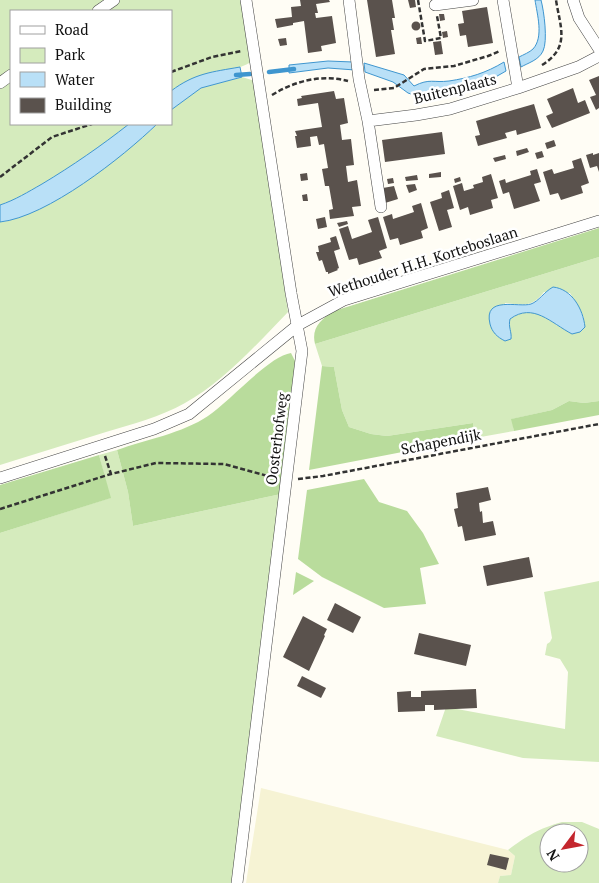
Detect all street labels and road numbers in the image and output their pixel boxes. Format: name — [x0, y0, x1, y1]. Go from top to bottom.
street label: Buitenplaats — [411, 68, 498, 108]
street label: Wethouder H.H. Korteboslaan — [325, 221, 520, 301]
street label: Oosterhofweg — [260, 390, 292, 486]
street label: Schapendijk — [399, 423, 483, 459]

